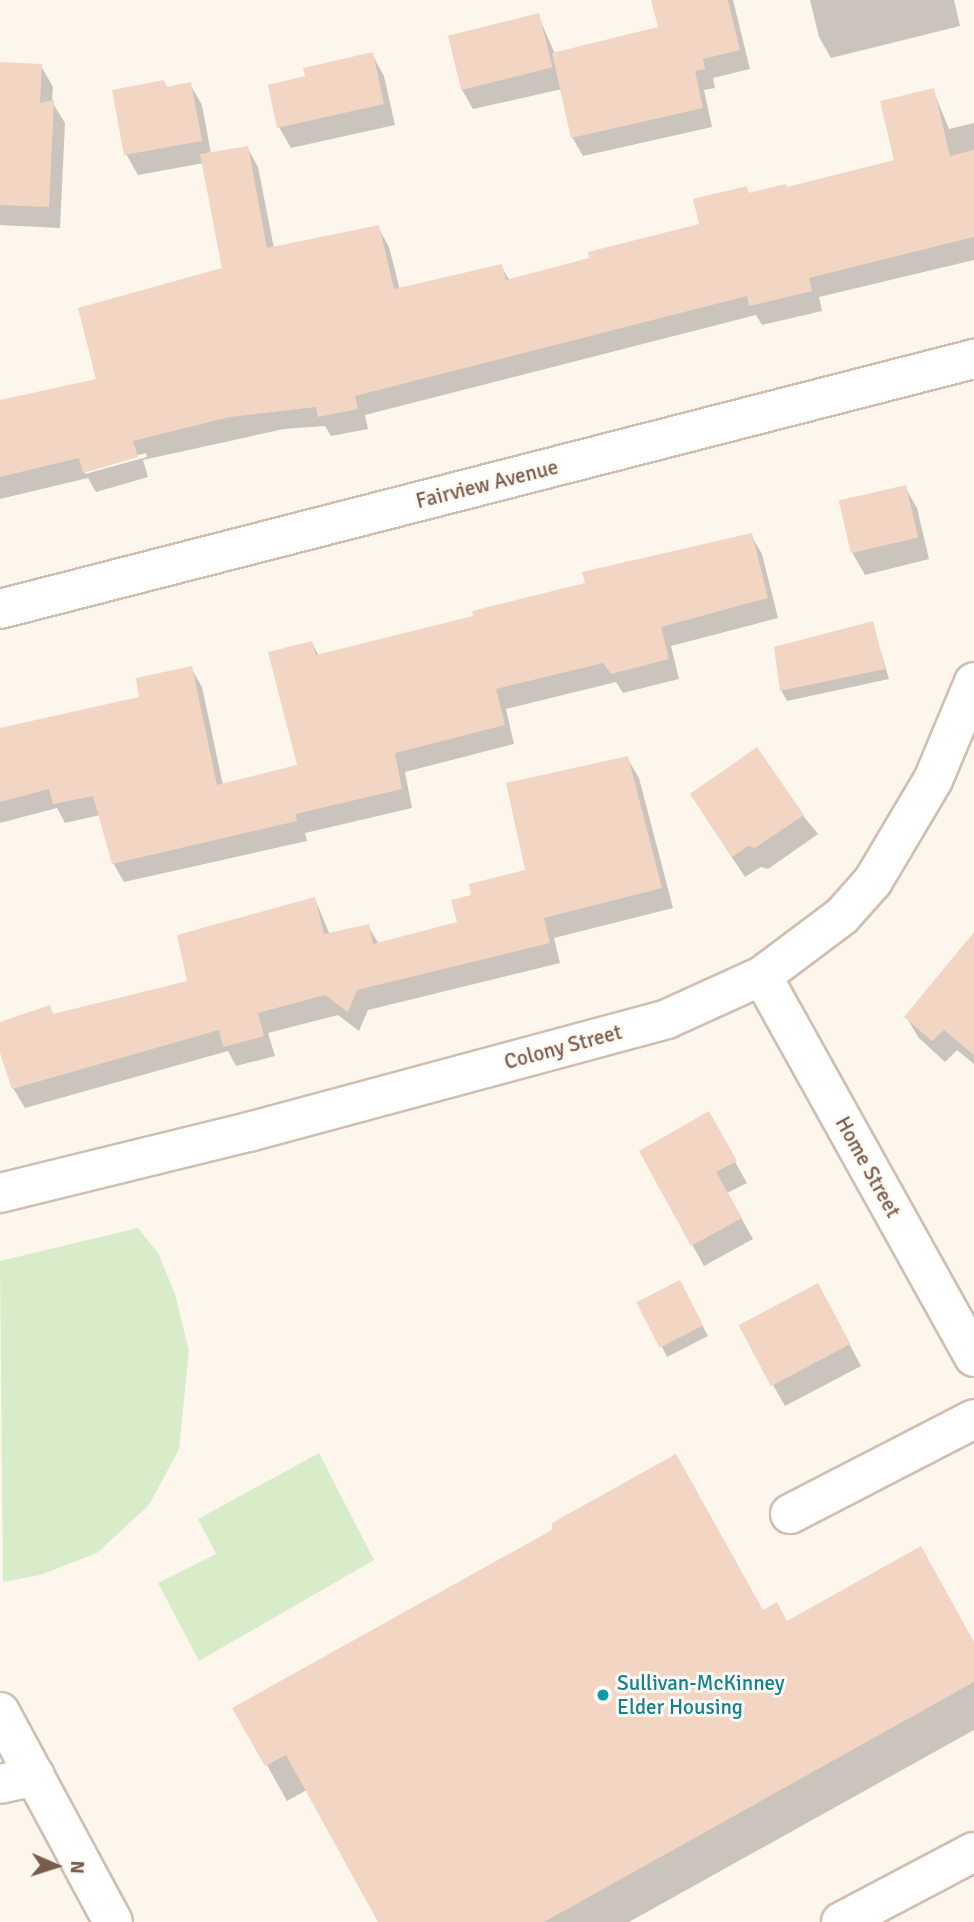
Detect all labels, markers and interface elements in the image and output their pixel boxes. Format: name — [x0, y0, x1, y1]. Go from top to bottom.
street label: Fairview Avenue — [413, 454, 561, 514]
street label: Colony Street — [502, 1019, 624, 1075]
street label: Home Street — [830, 1112, 906, 1222]
place label: Sullivan-McKinney Elder Housing — [617, 1670, 785, 1720]
marker: Sullivan-McKinney Elder Housing — [595, 1687, 611, 1703]
north arrow — [21, 1831, 91, 1901]
text: N — [65, 1860, 89, 1874]

